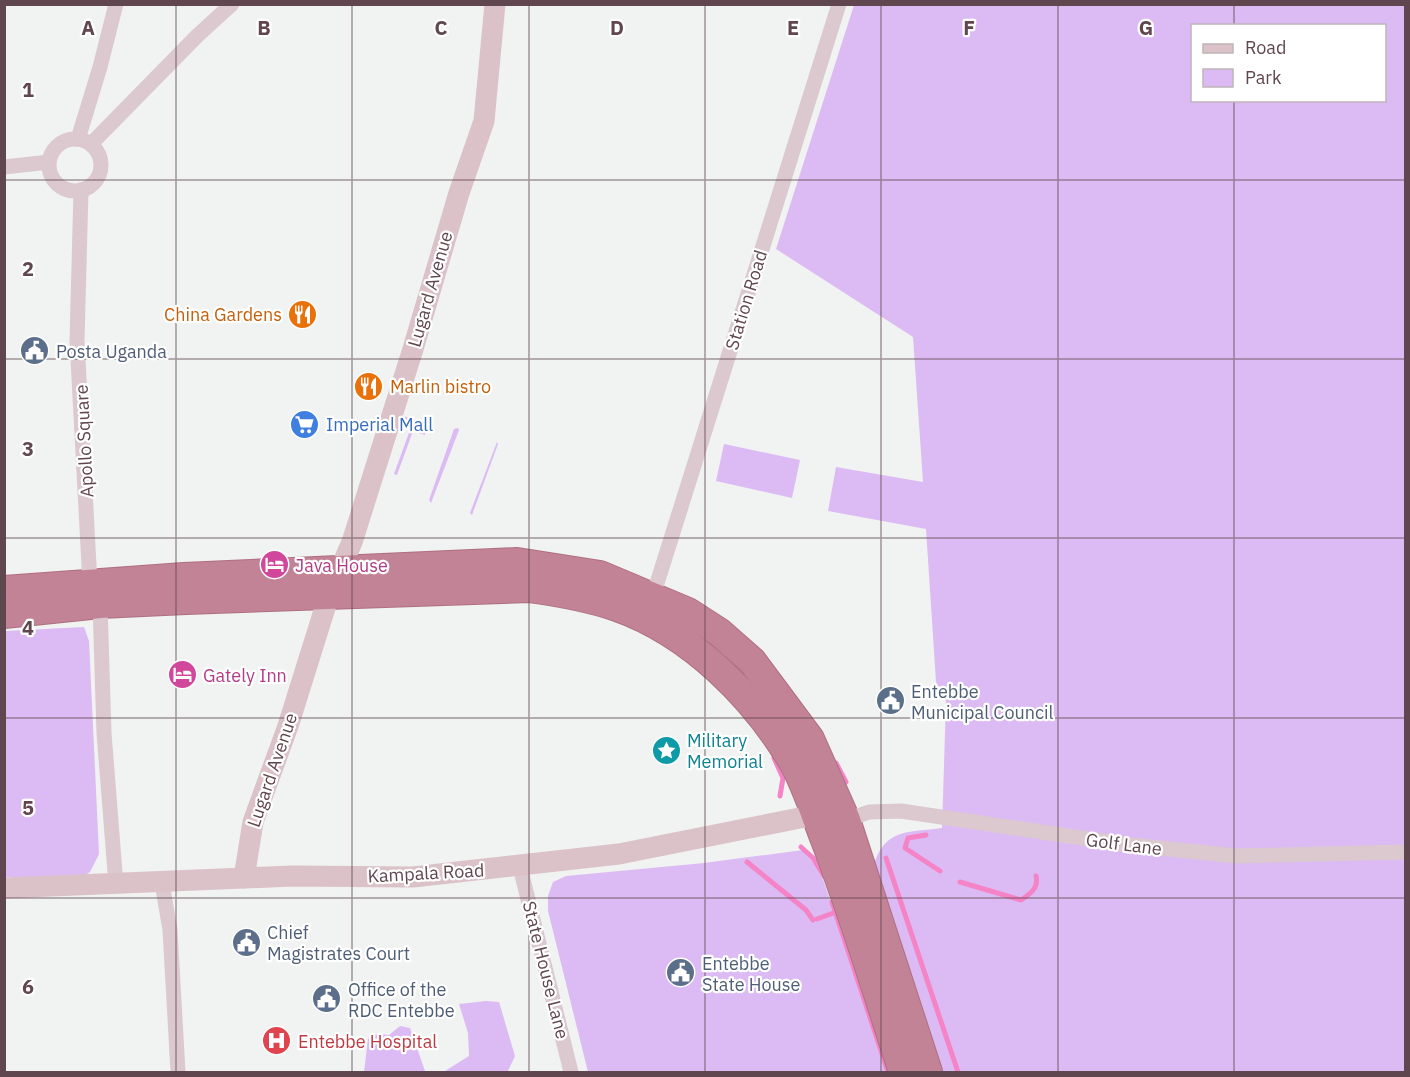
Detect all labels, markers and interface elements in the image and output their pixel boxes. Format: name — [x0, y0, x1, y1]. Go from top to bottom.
text: A — [81, 14, 95, 41]
text: B — [257, 14, 271, 41]
text: C — [434, 14, 448, 41]
text: D — [610, 14, 624, 41]
text: E — [787, 14, 799, 41]
text: F — [963, 14, 975, 41]
text: G — [1139, 14, 1153, 41]
legend — [1191, 24, 1386, 102]
text: Road — [1245, 36, 1286, 59]
text: Park — [1245, 66, 1282, 89]
text: 1 — [22, 76, 34, 103]
street label: Lugard Avenue — [402, 228, 458, 350]
street label: Station Road — [720, 247, 772, 353]
text: 2 — [22, 255, 34, 282]
restaurant icon: China Gardens — [287, 298, 319, 330]
place label: China Gardens — [164, 303, 282, 326]
public building icon: Posta Uganda — [19, 335, 51, 367]
place label: Posta Uganda — [56, 340, 167, 363]
restaurant icon: Marlin bistro — [353, 370, 385, 402]
place label: Marlin bistro — [390, 375, 491, 398]
street label: Apollo Square — [70, 384, 98, 498]
supermarket icon: Imperial Mall — [289, 408, 321, 440]
place label: Imperial Mall — [326, 413, 433, 436]
text: 3 — [22, 435, 34, 462]
hotel icon: Java House — [258, 549, 290, 581]
place label: Java House — [295, 554, 388, 577]
text: 4 — [22, 614, 34, 641]
hotel icon: Gately Inn — [166, 659, 198, 691]
place label: Gately Inn — [203, 664, 287, 687]
place label: Entebbe Municipal Council — [911, 680, 1054, 724]
public building icon: Entebbe Municipal Council — [874, 685, 906, 717]
street label: Lugard Avenue — [242, 710, 302, 830]
place label: Military Memorial — [687, 729, 763, 773]
place icon: Military Memorial — [650, 734, 682, 766]
text: 5 — [22, 794, 34, 821]
street label: Golf Lane — [1085, 828, 1163, 860]
street label: Kampala Road — [367, 858, 485, 888]
street label: State House Lane — [518, 899, 574, 1041]
place label: Chief Magistrates Court — [267, 921, 410, 965]
public building icon: Chief Magistrates Court — [230, 926, 262, 958]
place label: Entebbe State House — [702, 952, 801, 996]
public building icon: Entebbe State House — [665, 957, 697, 989]
text: 6 — [22, 973, 34, 1000]
place label: Office of the RDC Entebbe — [348, 978, 455, 1022]
public building icon: Office of the RDC Entebbe — [311, 983, 343, 1015]
hospital icon: Entebbe Hospital — [261, 1025, 293, 1057]
place label: Entebbe Hospital — [298, 1030, 437, 1053]

